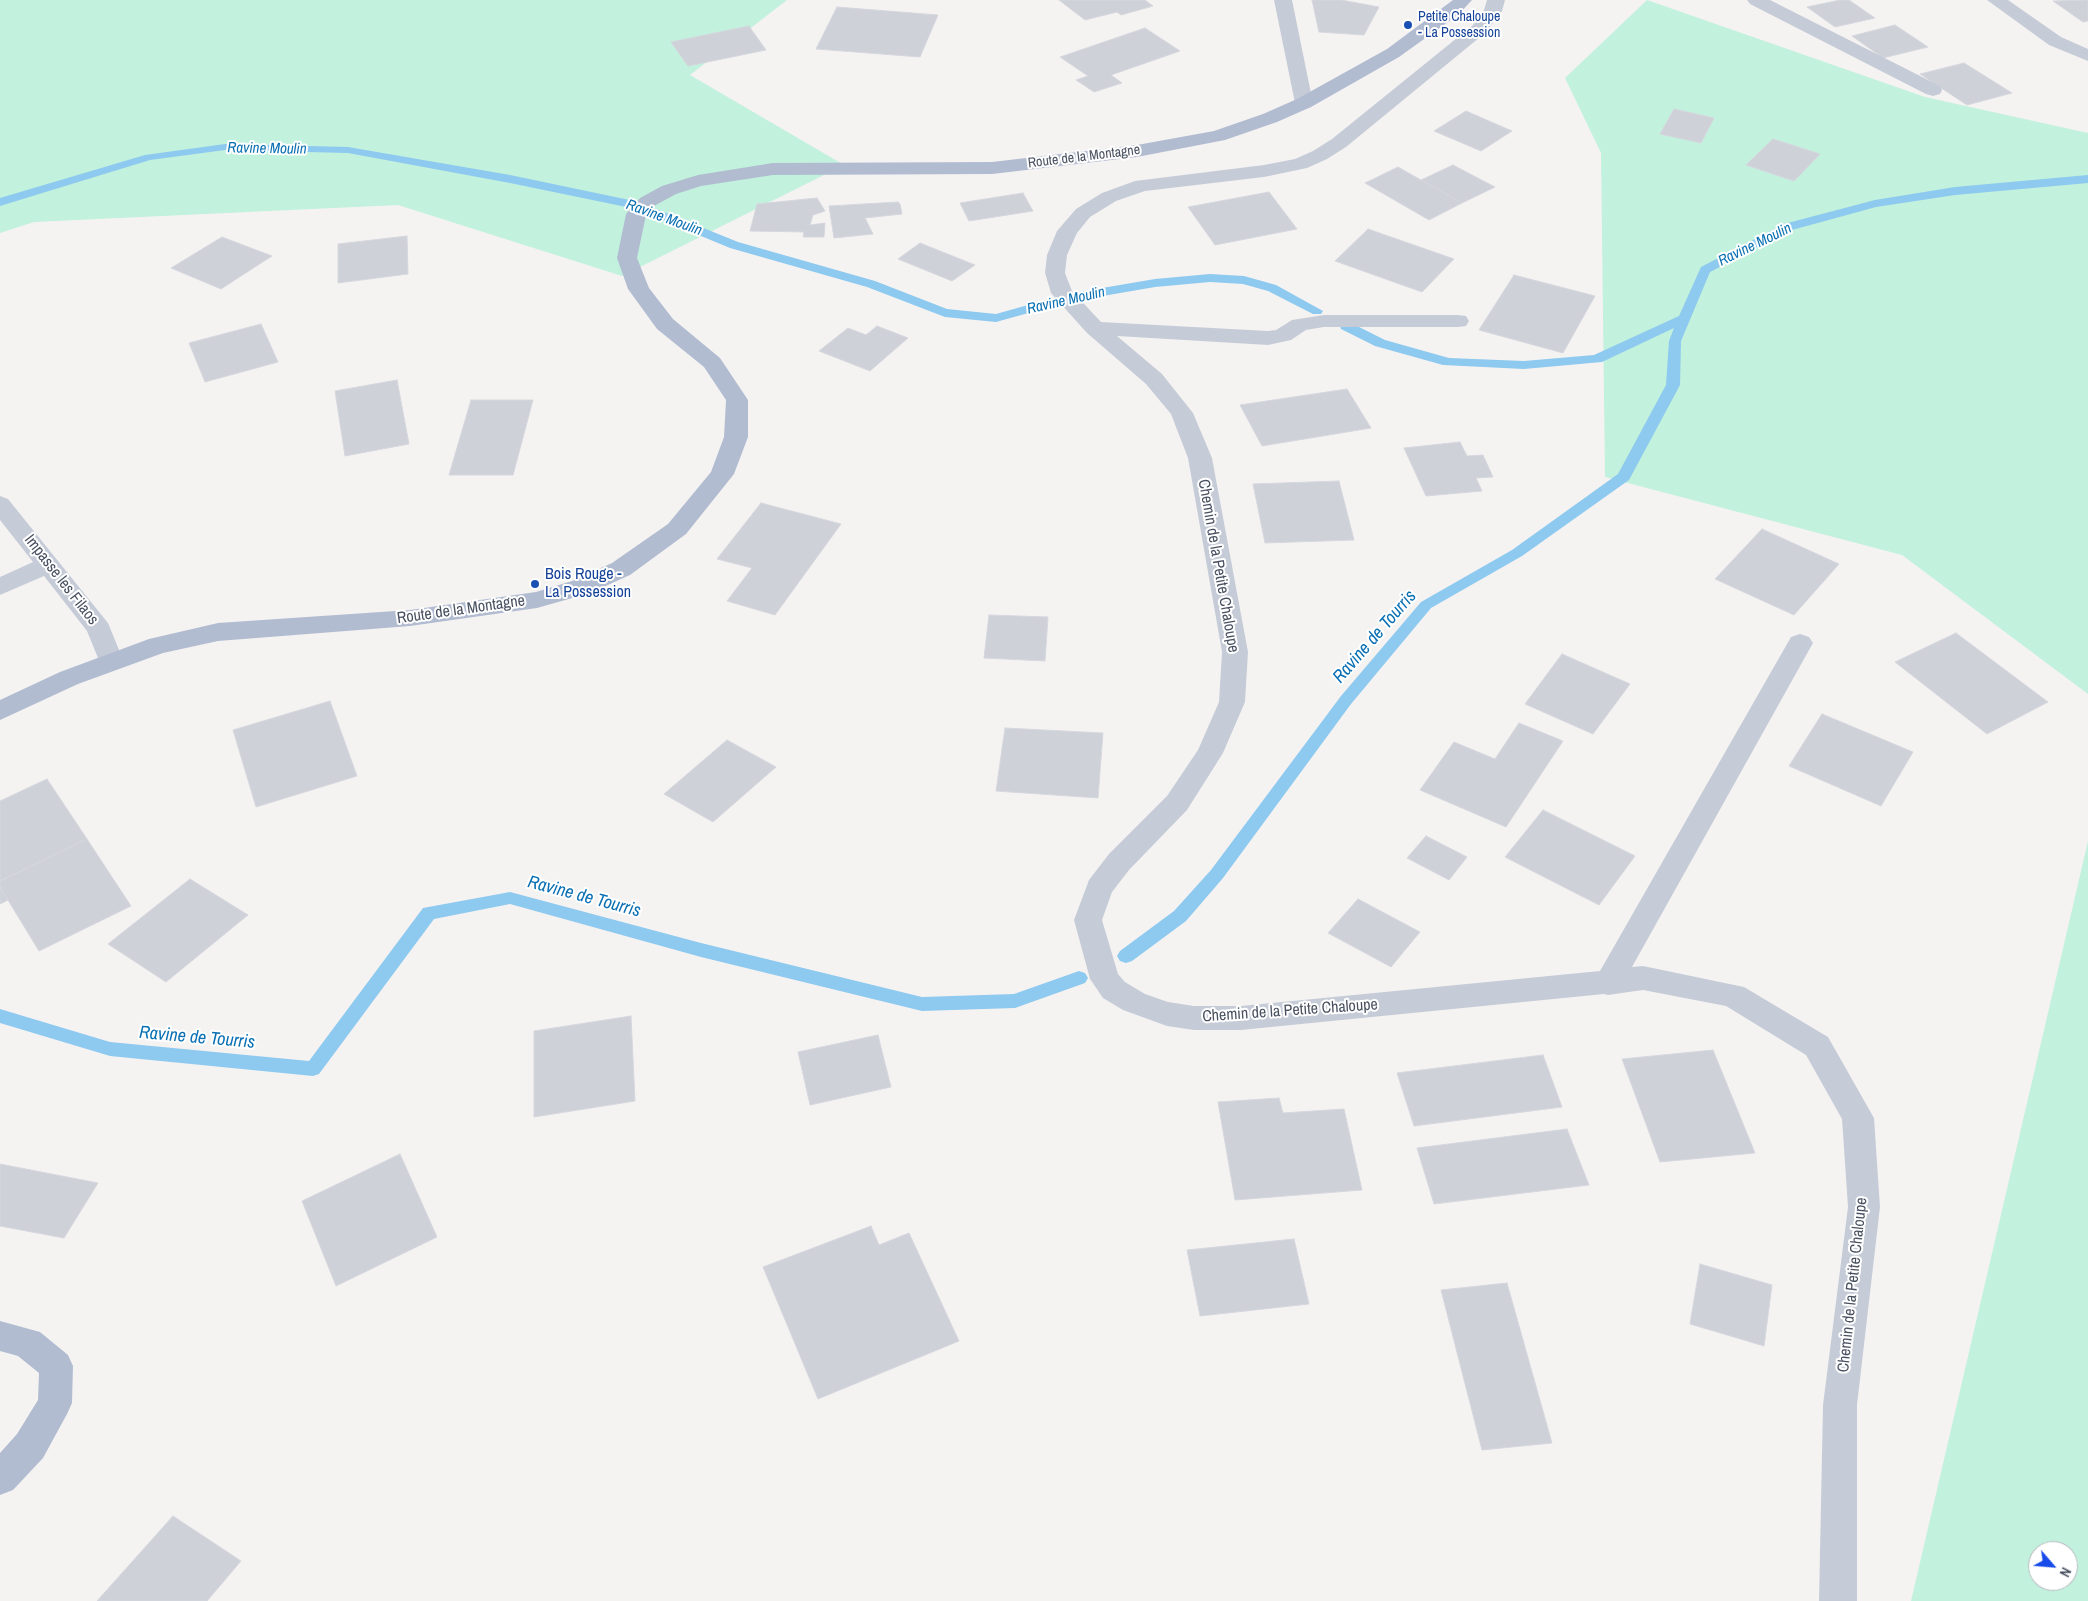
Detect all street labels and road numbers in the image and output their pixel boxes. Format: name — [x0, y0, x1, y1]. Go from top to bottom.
street label: Route de la Montagne — [1027, 142, 1141, 172]
street label: Chemin de la Petite Chaloupe — [1193, 478, 1243, 654]
street label: Impasse les Filaos — [20, 531, 102, 629]
street label: Route de la Montagne — [396, 592, 526, 628]
street label: Chemin de la Petite Chaloupe — [1202, 995, 1378, 1027]
street label: Chemin de la Petite Chaloupe — [1834, 1197, 1872, 1373]

